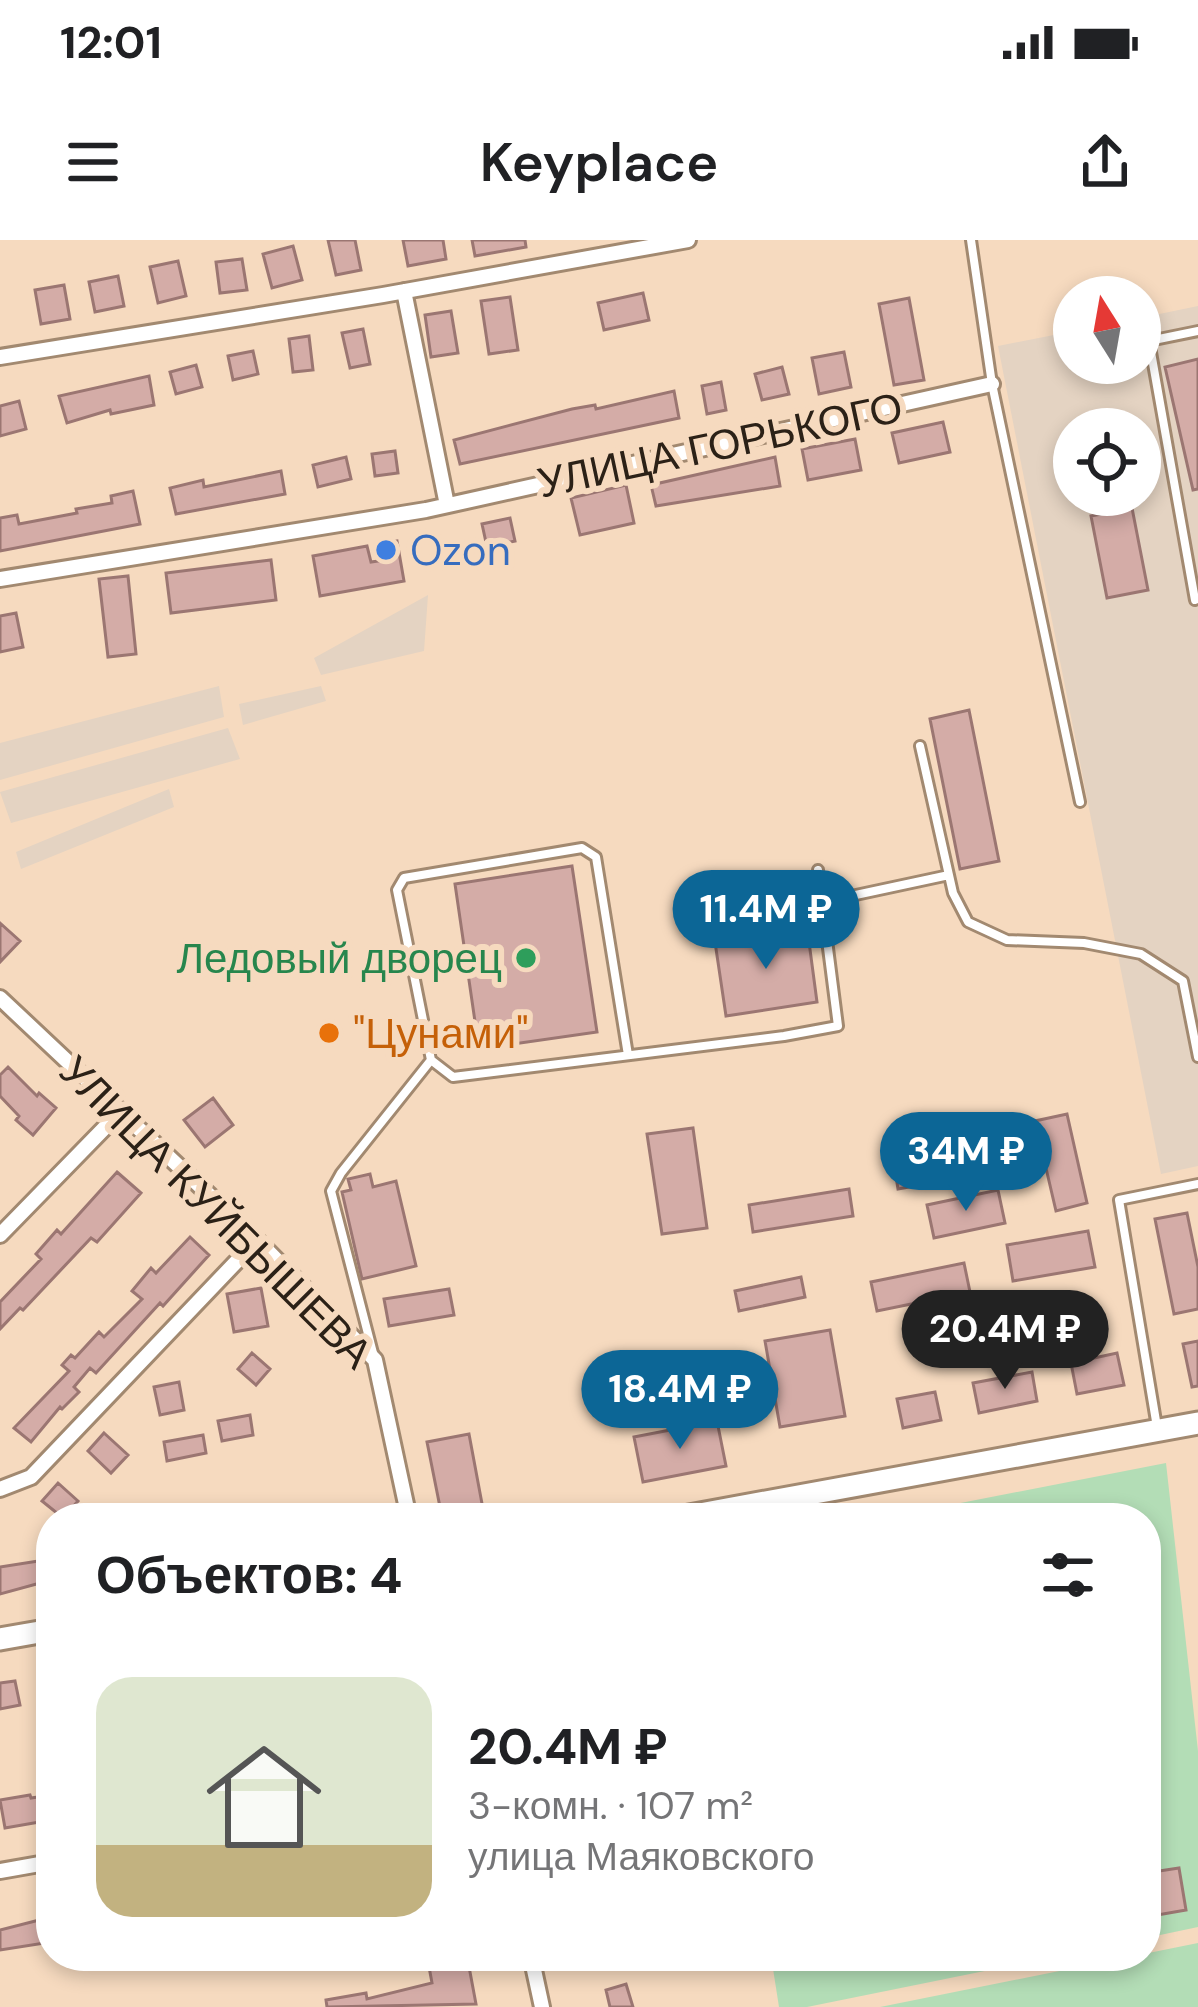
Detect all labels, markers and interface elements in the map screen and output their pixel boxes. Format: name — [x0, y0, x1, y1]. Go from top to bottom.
text: 12:01 — [60, 13, 162, 72]
text: Keyplace — [480, 127, 718, 198]
icon: menu — [60, 129, 126, 195]
icon: share — [1072, 129, 1138, 195]
north arrow — [1053, 276, 1161, 384]
map controls — [1053, 276, 1161, 516]
street label: УЛИЦА ГОРЬКОГО — [533, 379, 907, 511]
button: locate — [1053, 408, 1161, 516]
place label: Ozon — [410, 523, 511, 578]
marker: Ozon — [373, 537, 399, 563]
pin: 11.4M ₽ — [655, 870, 877, 972]
text: 11.4M ₽ — [700, 883, 832, 934]
place label: Ледовый дворец — [177, 931, 502, 986]
marker: Ледовый дворец — [513, 945, 539, 971]
place label: "Цунами" — [353, 1006, 528, 1061]
marker: "Цунами" — [316, 1020, 342, 1046]
street label: УЛИЦА КУЙБЫШЕВА — [48, 1044, 384, 1380]
pin: 34M ₽ — [882, 1112, 1050, 1214]
text: 34M ₽ — [907, 1125, 1025, 1176]
pin: 20.4M ₽ — [894, 1290, 1116, 1392]
text: 20.4M ₽ — [929, 1303, 1081, 1354]
pin: 18.4M ₽ — [569, 1350, 791, 1452]
text: 18.4M ₽ — [608, 1363, 752, 1414]
text: Объектов: 4 — [96, 1542, 402, 1609]
icon: filters — [1035, 1542, 1101, 1608]
text: 20.4M ₽ — [468, 1713, 668, 1780]
icon: home — [192, 1725, 336, 1869]
text: 3-комн. · 107 m² — [468, 1780, 753, 1831]
text: улица Маяковского — [468, 1831, 815, 1882]

